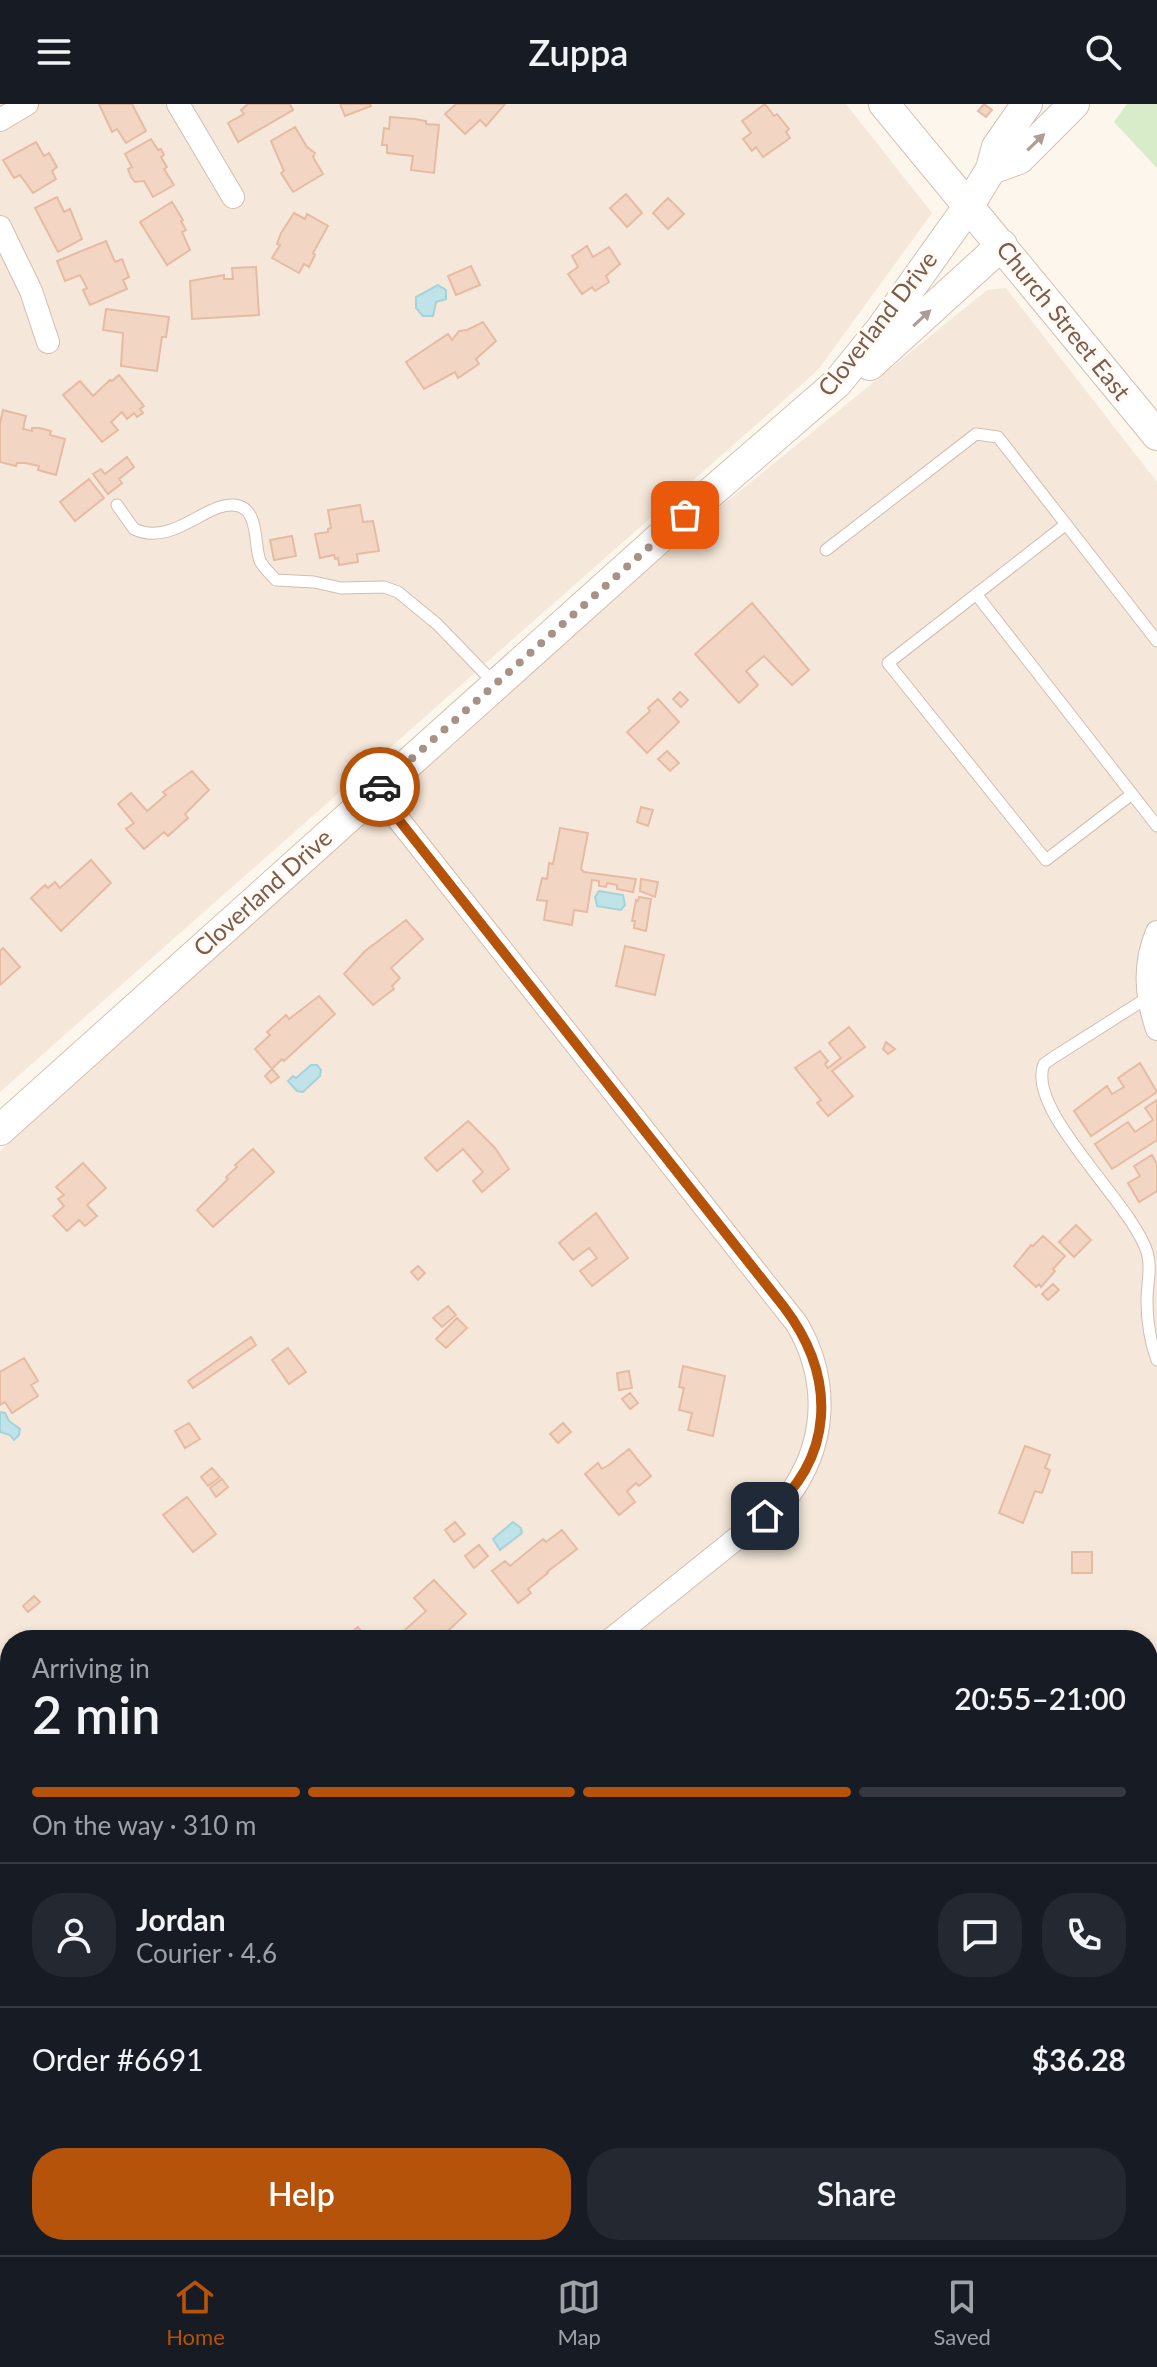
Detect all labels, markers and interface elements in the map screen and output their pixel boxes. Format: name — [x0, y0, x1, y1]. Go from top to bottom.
icon: menu — [32, 30, 76, 74]
text: Zuppa — [529, 30, 628, 74]
icon: search — [1081, 30, 1125, 74]
one-way arrow — [1026, 133, 1045, 152]
street label: Church Street East — [991, 235, 1137, 406]
street label: Cloverland Drive — [811, 245, 942, 401]
one-way arrow — [912, 310, 931, 328]
pin — [651, 481, 719, 549]
icon: bag — [663, 493, 707, 537]
courier — [340, 747, 420, 827]
icon: car — [358, 765, 402, 809]
street label: Cloverland Drive — [187, 822, 337, 962]
pin — [731, 1482, 799, 1550]
icon: home — [743, 1494, 787, 1538]
text: Arriving in — [32, 1652, 150, 1684]
text: 20:55–21:00 — [954, 1680, 1126, 1716]
text: 2 min — [32, 1683, 160, 1745]
text: On the way · 310 m — [32, 1809, 256, 1841]
button: person — [32, 1893, 116, 1977]
button: chat — [938, 1893, 1022, 1977]
button: phone — [1042, 1893, 1126, 1977]
text: Jordan — [136, 1901, 226, 1937]
text: Courier · 4.6 — [136, 1937, 277, 1969]
text: Order #6691 — [32, 2041, 204, 2077]
text: $36.28 — [1032, 2041, 1126, 2077]
button: Help — [32, 2148, 571, 2240]
button: Share — [587, 2148, 1126, 2240]
tab: Home — [166, 2275, 225, 2350]
tab: Map — [557, 2275, 601, 2350]
tab: Saved — [933, 2275, 991, 2350]

